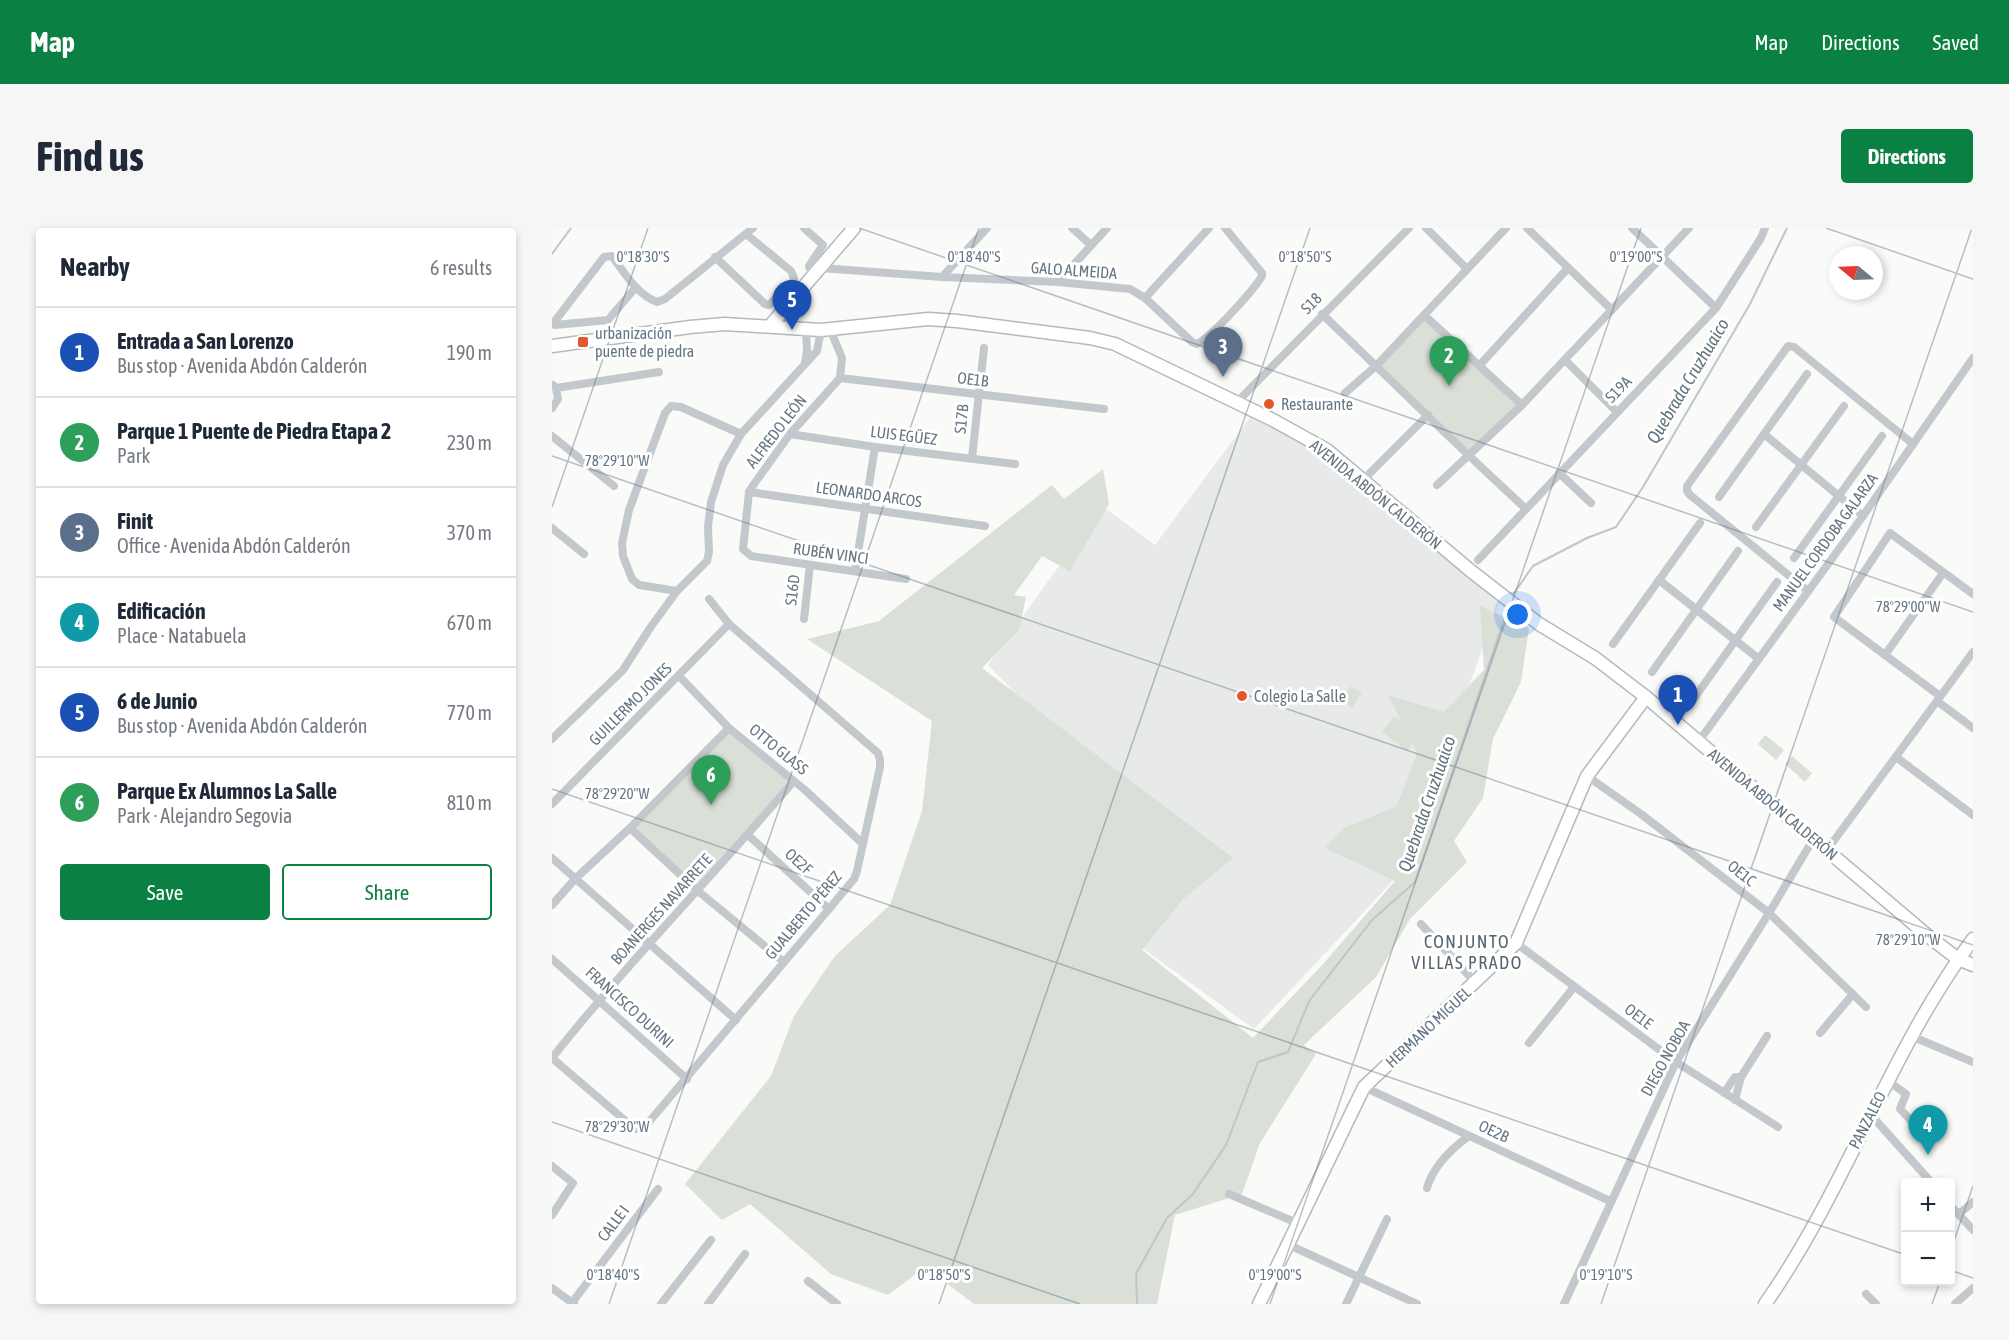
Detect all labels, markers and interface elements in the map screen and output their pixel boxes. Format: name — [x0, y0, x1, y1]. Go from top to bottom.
text: Map — [30, 26, 75, 58]
text: Map — [1754, 30, 1788, 54]
text: Directions — [1821, 30, 1900, 54]
text: Saved — [1933, 30, 1979, 54]
button: Directions — [1841, 129, 1973, 183]
text: Find us — [36, 132, 144, 180]
north arrow — [1829, 246, 1883, 300]
text: 0°18'30"S — [616, 248, 670, 265]
text: 0°18'40"S — [947, 248, 1001, 265]
text: 0°18'50"S — [1278, 248, 1332, 265]
text: 0°19'00"S — [1609, 248, 1663, 265]
text: Nearby — [60, 252, 130, 282]
text: 6 results — [430, 256, 492, 279]
street label: GALO ALMEIDA — [1030, 258, 1118, 282]
pin: 5 — [772, 280, 812, 330]
street label: S18 — [1297, 289, 1325, 317]
water label: Quebrada Cruzhuaico — [1642, 314, 1733, 447]
place label: urbanización puente de piedra — [595, 324, 694, 361]
text: Entrada a San Lorenzo — [117, 328, 294, 354]
pin: 3 — [1204, 328, 1242, 377]
marker: urbanización puente de piedra — [576, 335, 590, 349]
pin: 2 — [1430, 336, 1468, 386]
text: 1 — [75, 341, 84, 364]
text: 190 m — [447, 341, 492, 364]
text: Bus stop · Avenida Abdón Calderón — [117, 354, 368, 377]
street label: OE1B — [956, 368, 990, 390]
street label: S19A — [1601, 372, 1635, 406]
street label: ALFREDO LEÓN — [742, 391, 810, 471]
place label: Restaurante — [1281, 395, 1353, 413]
marker: Restaurante — [1262, 397, 1276, 411]
street label: S17B — [951, 403, 972, 435]
text: Parque 1 Puente de Piedra Etapa 2 — [117, 418, 391, 444]
street label: LUIS EGÜEZ — [869, 422, 939, 448]
text: 2 — [75, 431, 84, 454]
text: 230 m — [447, 431, 492, 454]
street label: AVENIDA ABDÓN CALDERÓN — [1307, 435, 1445, 553]
text: Park — [117, 444, 150, 467]
text: 78°29'10"W — [585, 452, 649, 469]
street label: MANUEL CORDOBA GALARZA — [1769, 469, 1881, 615]
street label: LEONARDO ARCOS — [815, 478, 923, 510]
text: Finit — [117, 508, 153, 534]
text: 3 — [75, 521, 84, 544]
text: 370 m — [447, 521, 492, 544]
text: Office · Avenida Abdón Calderón — [117, 534, 351, 557]
street label: RUBÉN VINCI — [792, 539, 870, 567]
street label: S16D — [781, 574, 803, 606]
text: Edificación — [117, 598, 206, 624]
text: 78°29'00"W — [1876, 598, 1940, 615]
your location — [1503, 600, 1532, 629]
text: 4 — [75, 611, 84, 634]
text: 670 m — [447, 611, 492, 634]
text: Place · Natabuela — [117, 624, 247, 647]
street label: GUILLERMO JONES — [585, 659, 675, 749]
pin: 1 — [1658, 676, 1698, 725]
place label: Colegio La Salle — [1254, 687, 1346, 706]
text: 6 de Junio — [117, 688, 198, 714]
marker: Colegio La Salle — [1235, 689, 1249, 703]
text: 5 — [75, 701, 84, 724]
text: 770 m — [447, 701, 492, 724]
text: Bus stop · Avenida Abdón Calderón — [117, 714, 368, 737]
street label: OTTO GLASS — [746, 720, 812, 778]
water label: Quebrada Cruzhuaico — [1393, 733, 1460, 874]
street label: AVENIDA ABDÓN CALDERÓN — [1705, 744, 1841, 864]
pin: 6 — [692, 756, 730, 805]
text: Parque Ex Alumnos La Salle — [117, 778, 337, 804]
text: 78°29'20"W — [585, 785, 649, 802]
text: 6 — [75, 791, 84, 814]
text: 810 m — [447, 791, 492, 814]
text: Park · Alejandro Segovia — [117, 804, 292, 827]
street label: OE2F — [782, 844, 817, 878]
street label: BOANERGES NAVARRETE — [607, 850, 715, 968]
street label: OE1C — [1724, 856, 1760, 890]
button: Save — [60, 864, 270, 920]
button: Share — [282, 864, 492, 920]
street label: GUALBERTO PÉREZ — [761, 867, 845, 963]
district label: CONJUNTO VILLAS PRADO — [1411, 931, 1523, 973]
text: 78°29'10"W — [1876, 931, 1940, 948]
street label: FRANCISCO DURINI — [582, 963, 678, 1051]
street label: HERMANO MIGUEL — [1382, 983, 1475, 1071]
street label: OE1E — [1621, 1000, 1657, 1032]
street label: DIEGO NOBOA — [1637, 1017, 1693, 1099]
street label: PANZALEO — [1845, 1088, 1889, 1152]
pin: 4 — [1908, 1106, 1948, 1155]
street label: OE2B — [1476, 1116, 1512, 1146]
text: 78°29'30"W — [585, 1118, 649, 1135]
map controls — [1901, 1178, 1955, 1286]
button: + — [1901, 1178, 1955, 1232]
street label: CALLE I — [594, 1201, 632, 1245]
button: − — [1901, 1232, 1955, 1286]
text: 0°18'40"S — [586, 1266, 640, 1283]
text: 0°18'50"S — [917, 1266, 971, 1283]
text: 0°19'00"S — [1248, 1266, 1302, 1283]
text: 0°19'10"S — [1579, 1266, 1633, 1283]

